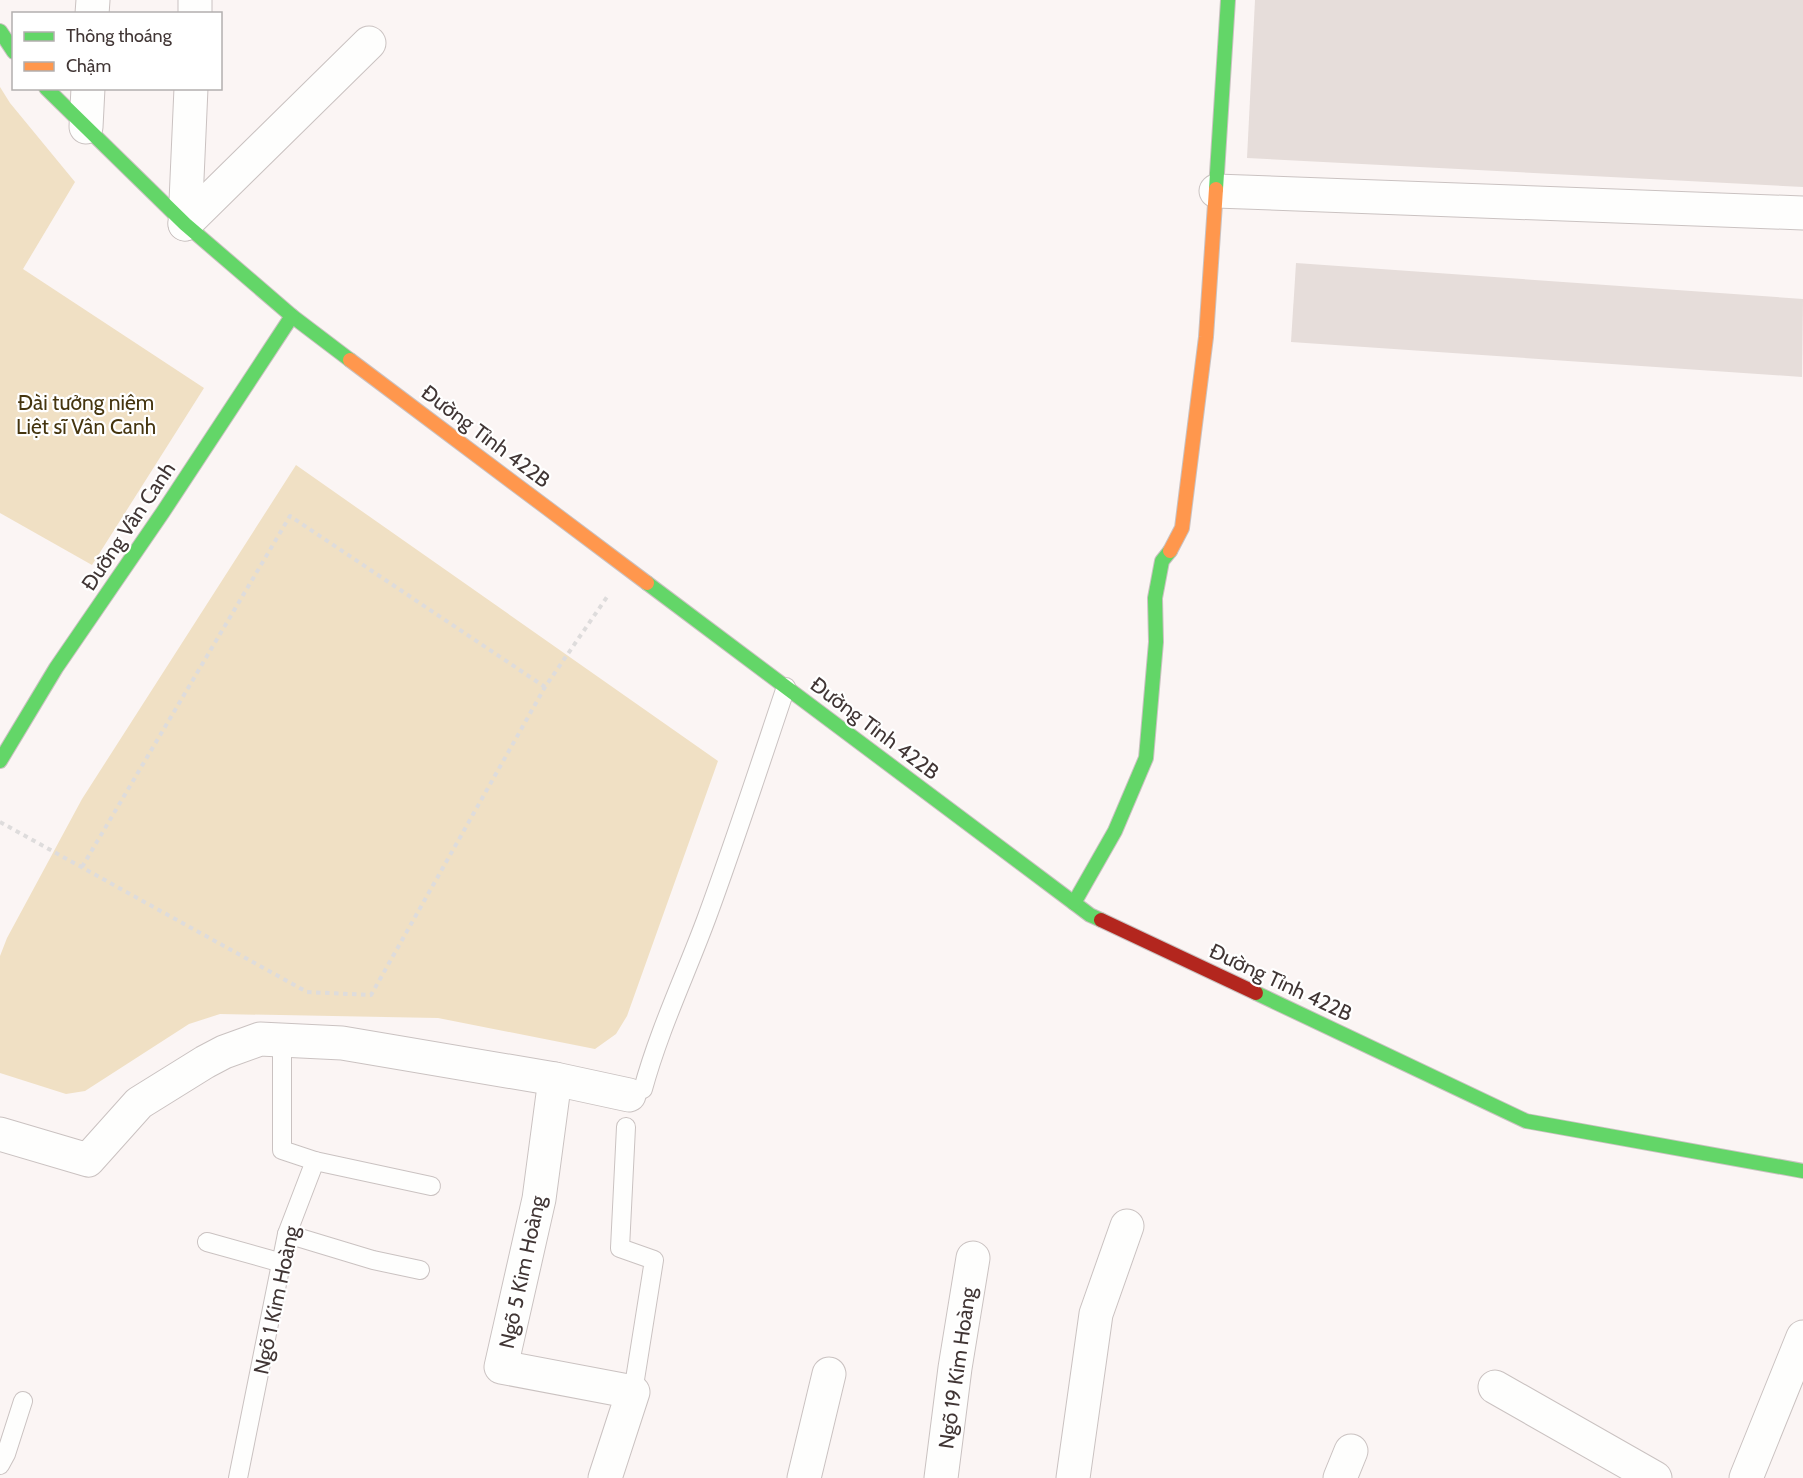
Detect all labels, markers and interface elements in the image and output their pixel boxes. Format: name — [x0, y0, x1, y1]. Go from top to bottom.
legend — [12, 12, 222, 90]
text: Thông thoáng — [66, 25, 173, 47]
text: Chậm — [66, 55, 111, 77]
street label: Đường Tỉnh 422B — [417, 379, 555, 493]
park label: Đài tưởng niệm Liệt sĩ Vân Canh — [16, 390, 156, 439]
street label: Đường Vân Canh — [76, 457, 180, 595]
street label: Đường Tỉnh 422B — [806, 671, 944, 785]
street label: Đường Tỉnh 422B — [1206, 938, 1356, 1026]
street label: Ngõ 5 Kim Hoàng — [494, 1193, 551, 1351]
street label: Ngõ 1 Kim Hoàng — [248, 1223, 304, 1377]
street label: Ngõ 19 Kim Hoàng — [933, 1285, 981, 1450]

